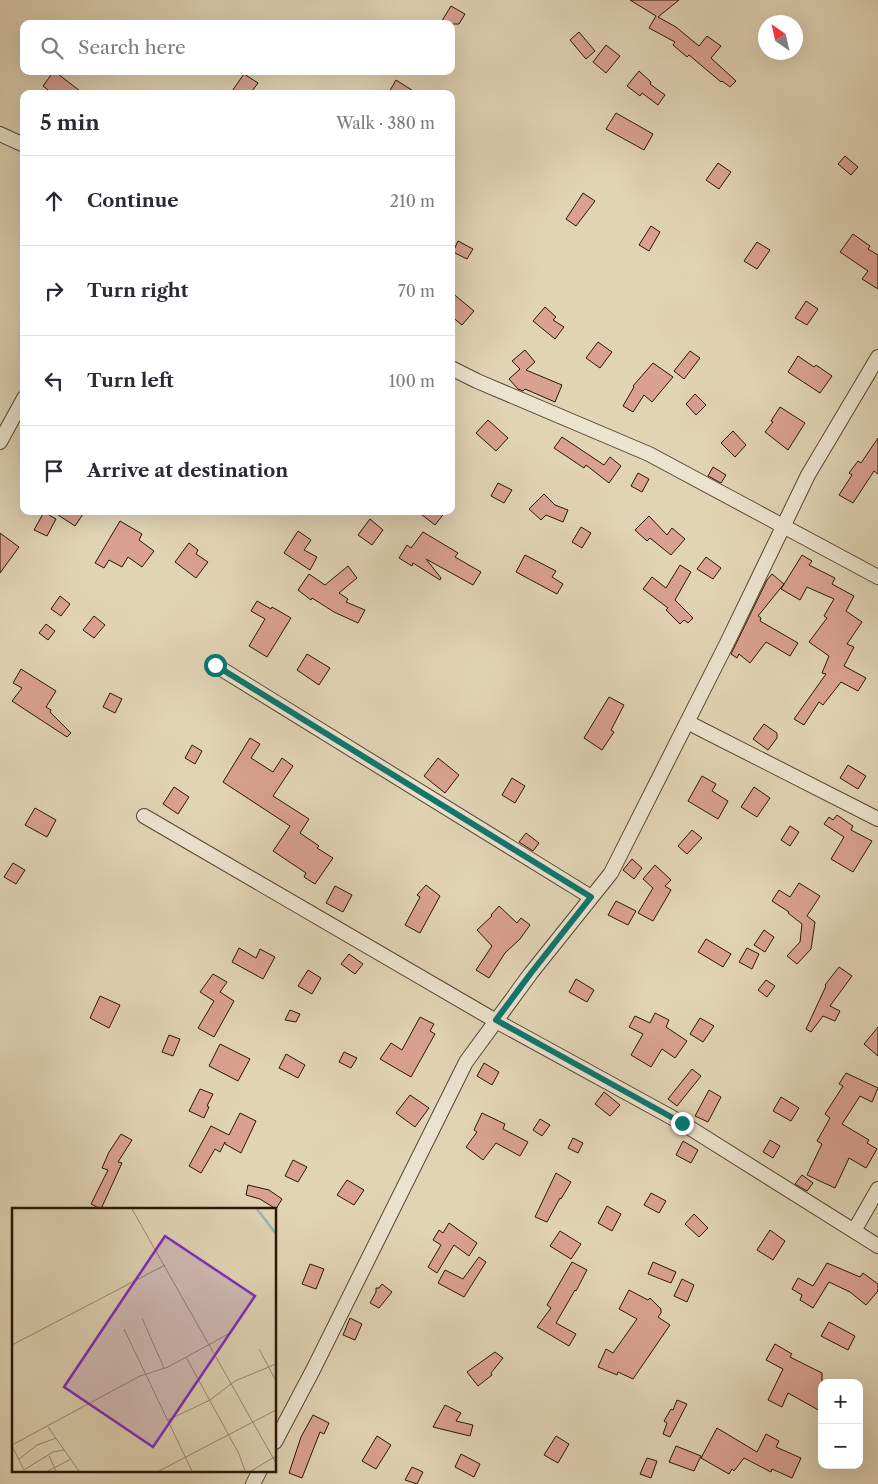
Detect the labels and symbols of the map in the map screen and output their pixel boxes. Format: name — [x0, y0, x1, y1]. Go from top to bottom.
north arrow — [758, 15, 803, 60]
route start — [204, 654, 227, 677]
route end — [671, 1112, 694, 1135]
inset map — [12, 1208, 276, 1472]

